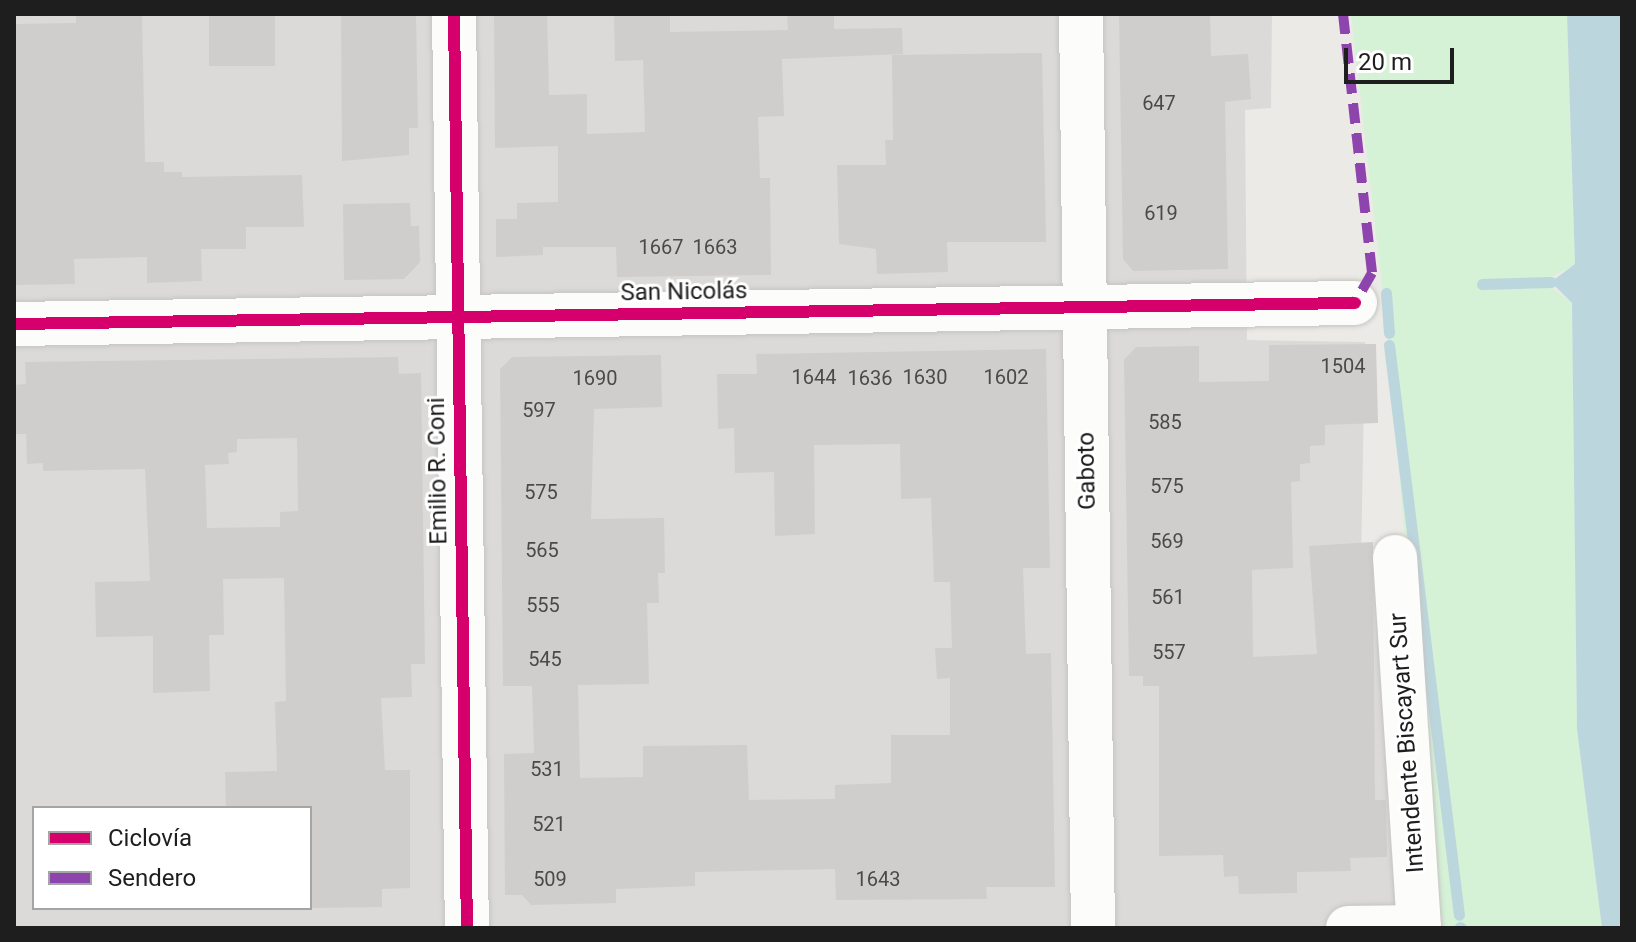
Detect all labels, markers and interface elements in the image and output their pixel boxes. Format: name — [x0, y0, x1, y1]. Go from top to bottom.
scale bar — [1348, 32, 1458, 82]
text: 20 m — [1358, 48, 1412, 76]
house number: 647 — [1142, 91, 1176, 115]
house number: 619 — [1144, 201, 1178, 225]
house number: 1667 — [639, 235, 683, 259]
house number: 1663 — [693, 235, 737, 259]
street label: San Nicolás — [620, 276, 748, 308]
house number: 1504 — [1321, 354, 1365, 378]
house number: 1644 — [792, 365, 836, 389]
house number: 1630 — [903, 365, 947, 389]
house number: 1602 — [984, 365, 1028, 389]
house number: 1690 — [573, 366, 617, 390]
house number: 1636 — [848, 366, 892, 390]
street label: Emilio R. Coni — [422, 397, 454, 545]
house number: 597 — [522, 398, 556, 422]
house number: 585 — [1148, 410, 1182, 434]
street label: Gaboto — [1072, 432, 1102, 510]
house number: 575 — [1150, 474, 1184, 498]
house number: 575 — [524, 480, 558, 504]
house number: 569 — [1150, 529, 1184, 553]
house number: 565 — [525, 538, 559, 562]
house number: 561 — [1151, 585, 1185, 609]
house number: 555 — [526, 593, 560, 617]
street label: Intendente Biscayart Sur — [1384, 612, 1430, 874]
house number: 557 — [1152, 640, 1186, 664]
house number: 545 — [528, 647, 562, 671]
house number: 531 — [530, 757, 564, 781]
legend — [32, 806, 312, 910]
house number: 521 — [532, 812, 566, 836]
text: Ciclovía — [108, 824, 192, 852]
text: Sendero — [108, 864, 196, 892]
house number: 509 — [533, 867, 567, 891]
house number: 1643 — [856, 867, 900, 891]

